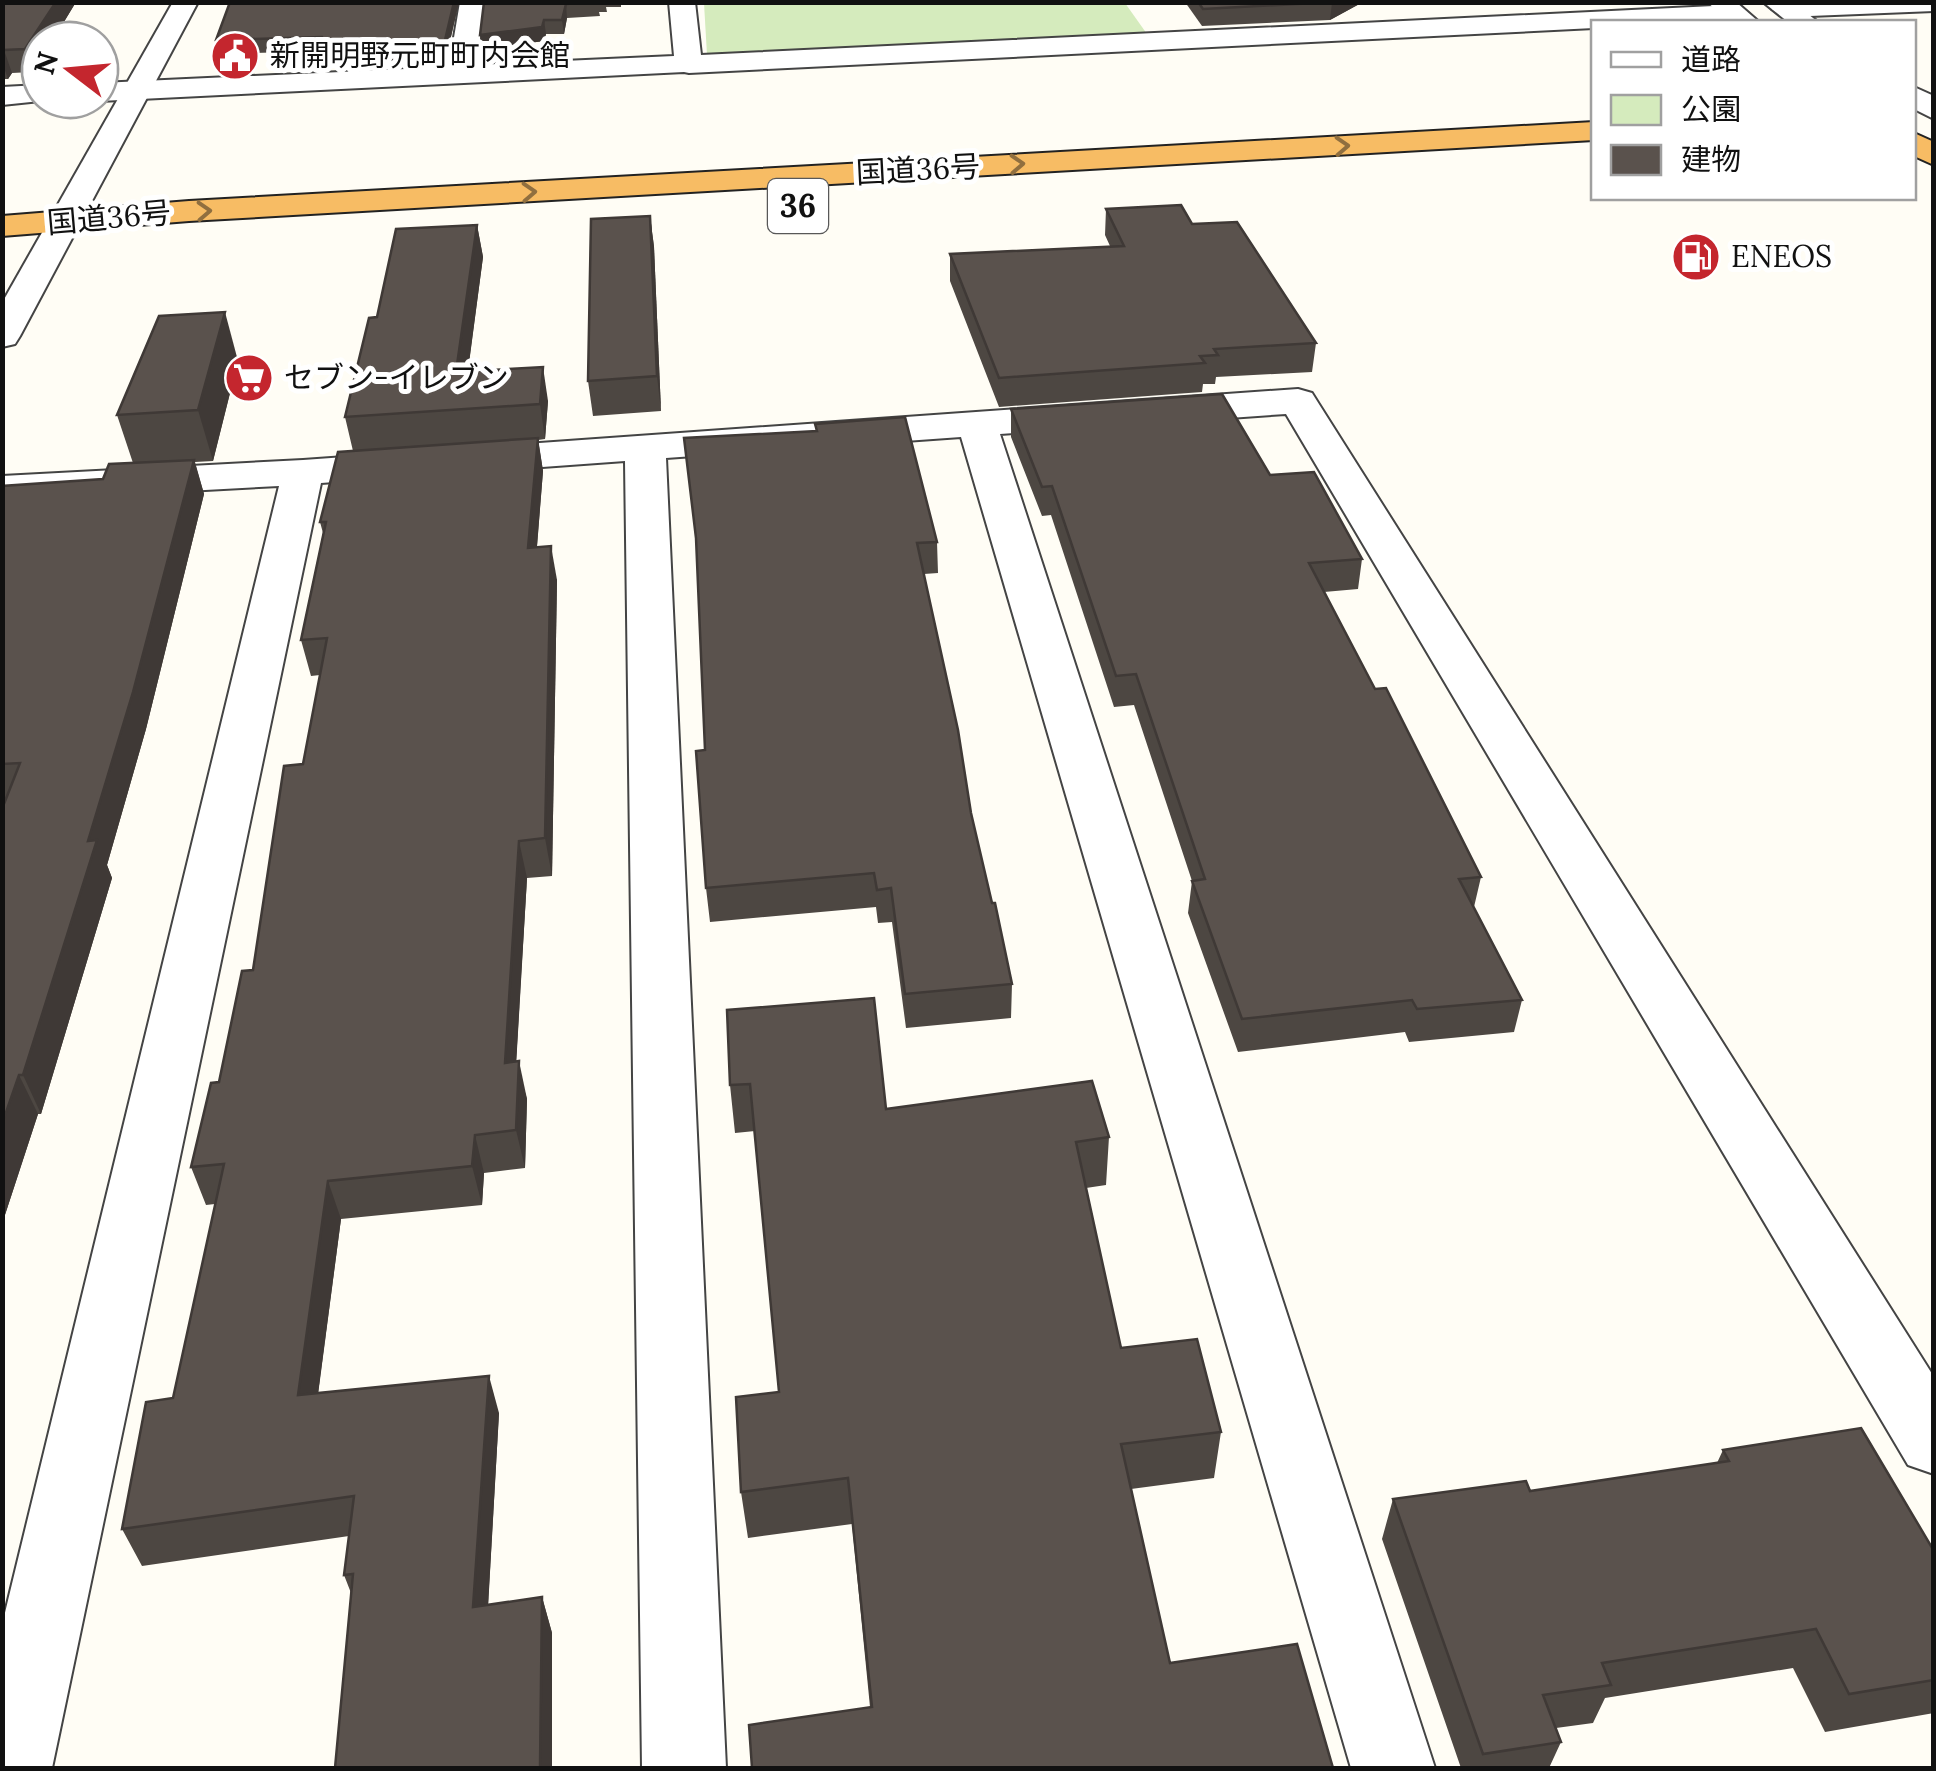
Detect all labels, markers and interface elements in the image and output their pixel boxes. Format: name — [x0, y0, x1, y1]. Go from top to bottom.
north arrow — [20, 20, 120, 120]
legend — [1591, 20, 1916, 200]
public building icon: 新開明野元町町内会館 — [209, 30, 261, 82]
place label: 新開明野元町町内会館 — [270, 36, 570, 74]
text: 道路 — [1681, 40, 1741, 78]
text: N — [26, 48, 66, 78]
text: 公園 — [1681, 90, 1741, 128]
one-way arrow — [1334, 136, 1350, 157]
text: 建物 — [1681, 140, 1741, 178]
street label: 国道36号 — [855, 147, 981, 191]
one-way arrow — [1010, 154, 1026, 175]
road number: 36 — [768, 179, 828, 233]
one-way arrow — [521, 182, 537, 203]
street label: 国道36号 — [45, 193, 172, 241]
one-way arrow — [197, 201, 213, 222]
fuel station icon: ENEOS — [1670, 231, 1722, 283]
place label: ENEOS — [1731, 237, 1832, 275]
supermarket icon: セブン-イレブン — [223, 352, 275, 404]
place label: セブン-イレブン — [284, 358, 509, 396]

